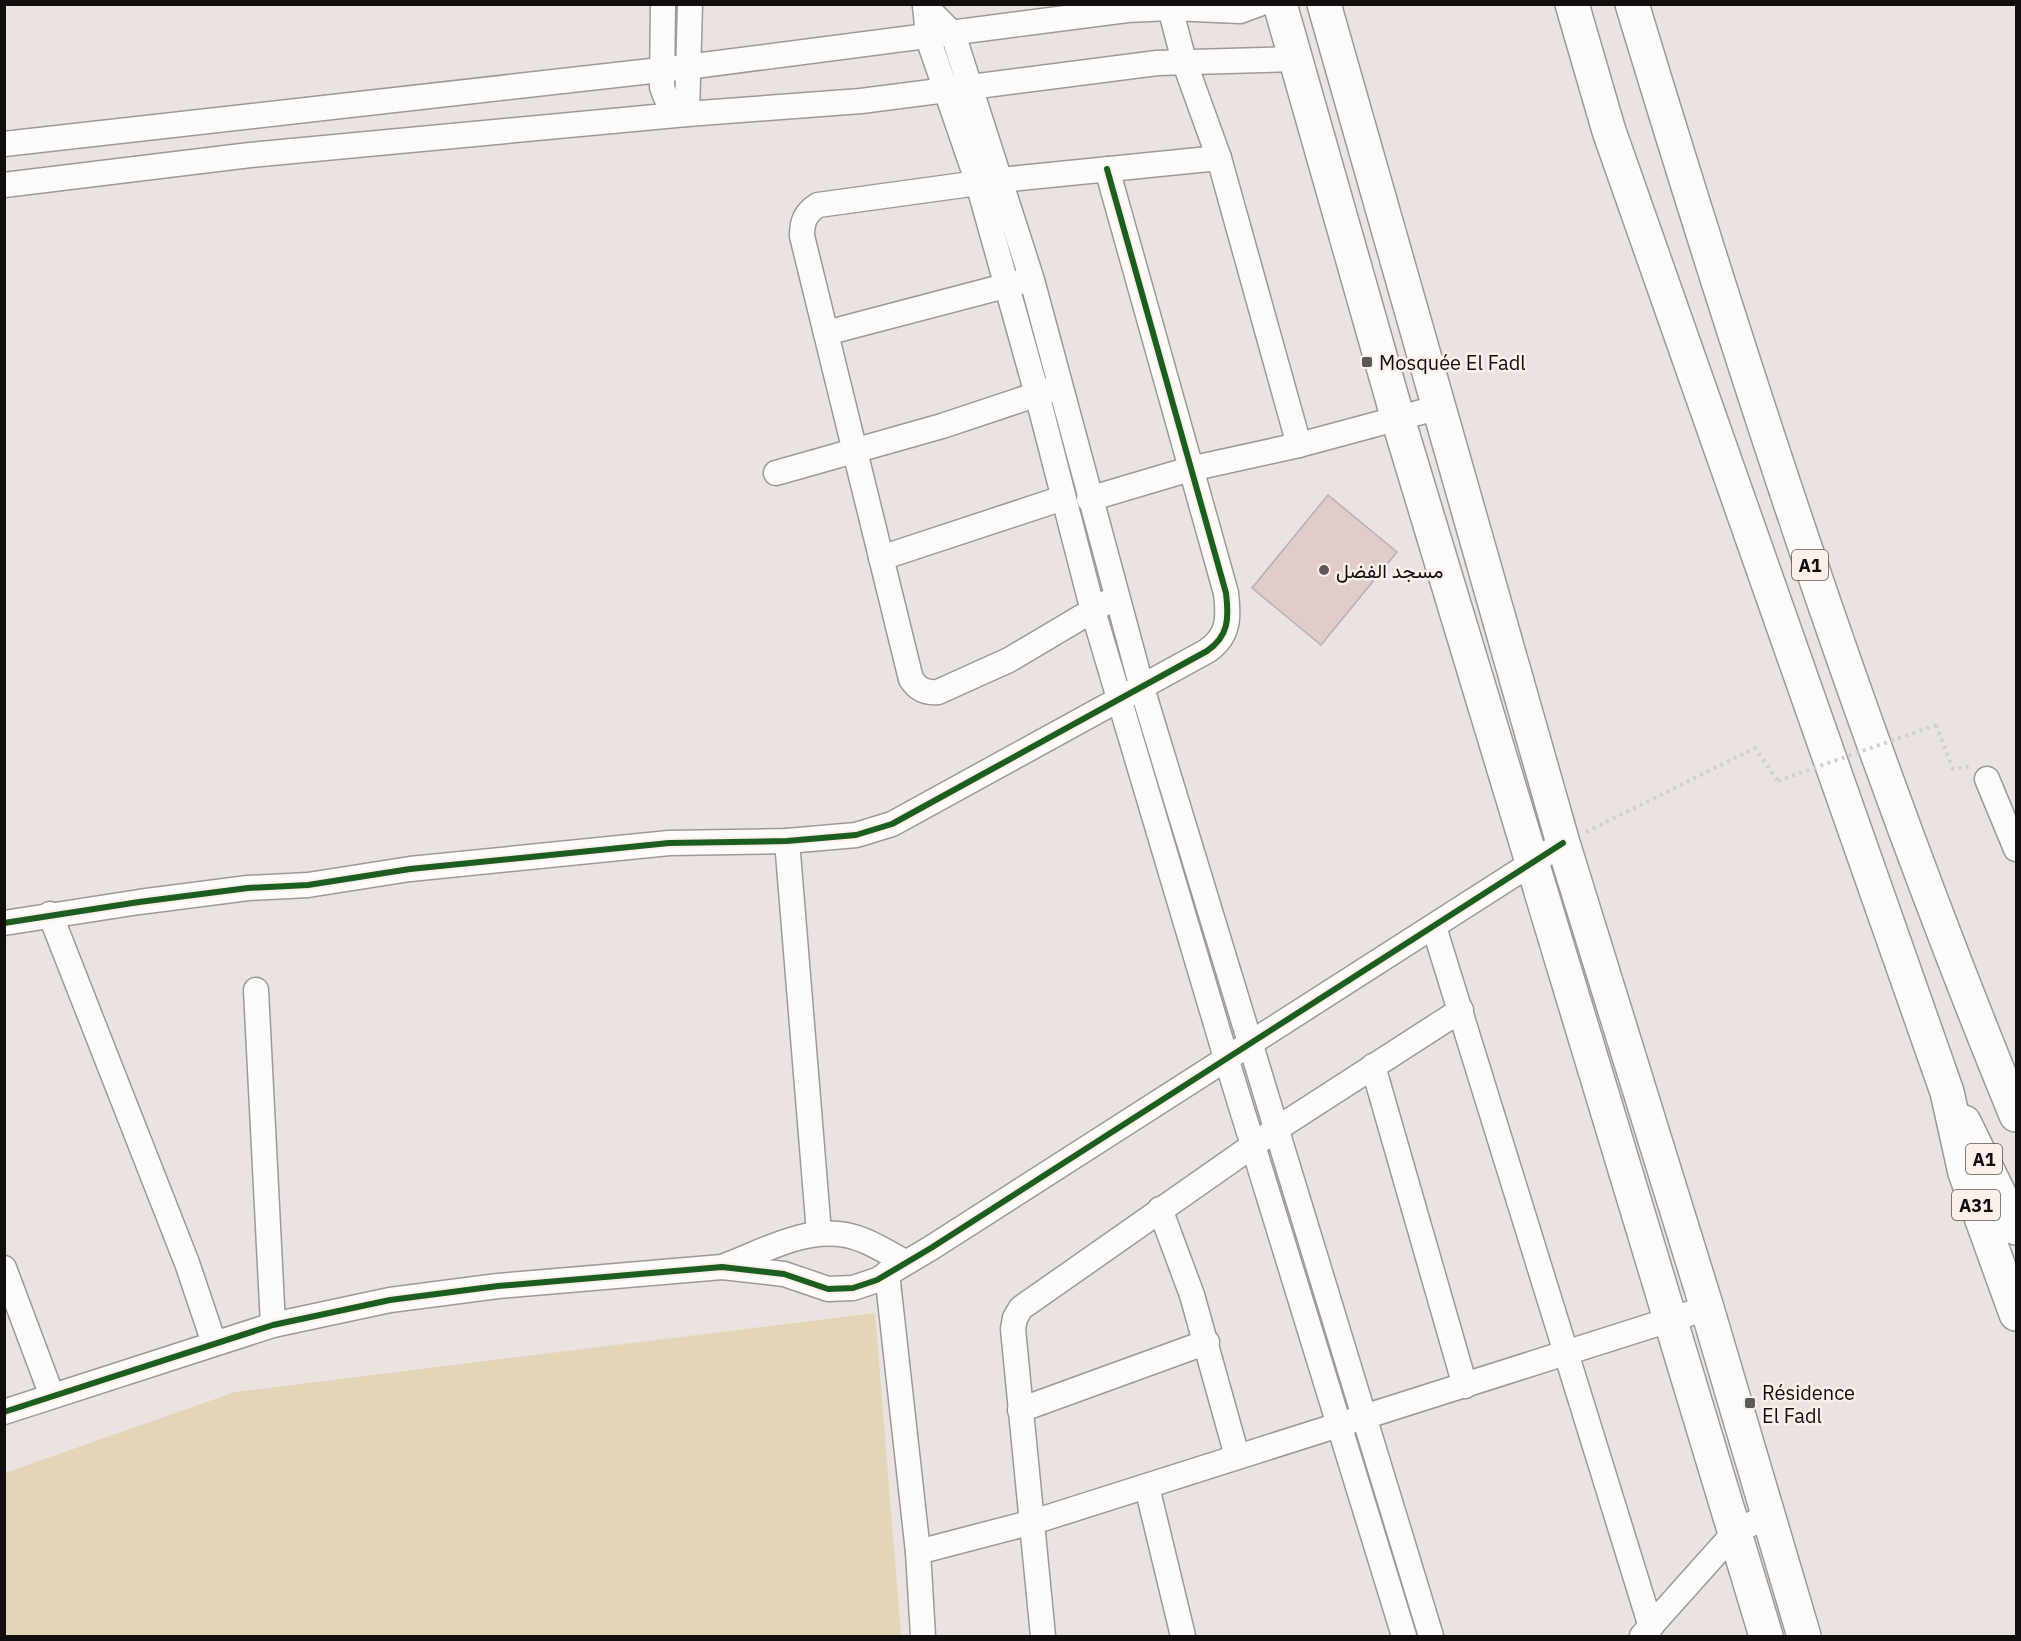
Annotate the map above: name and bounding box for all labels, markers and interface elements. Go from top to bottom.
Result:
place label: Mosquée El Fadl [1379,349,1526,376]
marker: Mosquée El Fadl [1360,355,1374,369]
road number: A1 [1792,550,1828,580]
place label: مسجد الفضل [1336,557,1443,584]
marker: مسجد الفضل [1317,563,1331,577]
road number: A1 [1966,1144,2002,1174]
road number: A31 [1952,1190,2000,1220]
place label: Résidence El Fadl [1762,1379,1855,1429]
marker: Résidence El Fadl [1743,1396,1757,1410]

